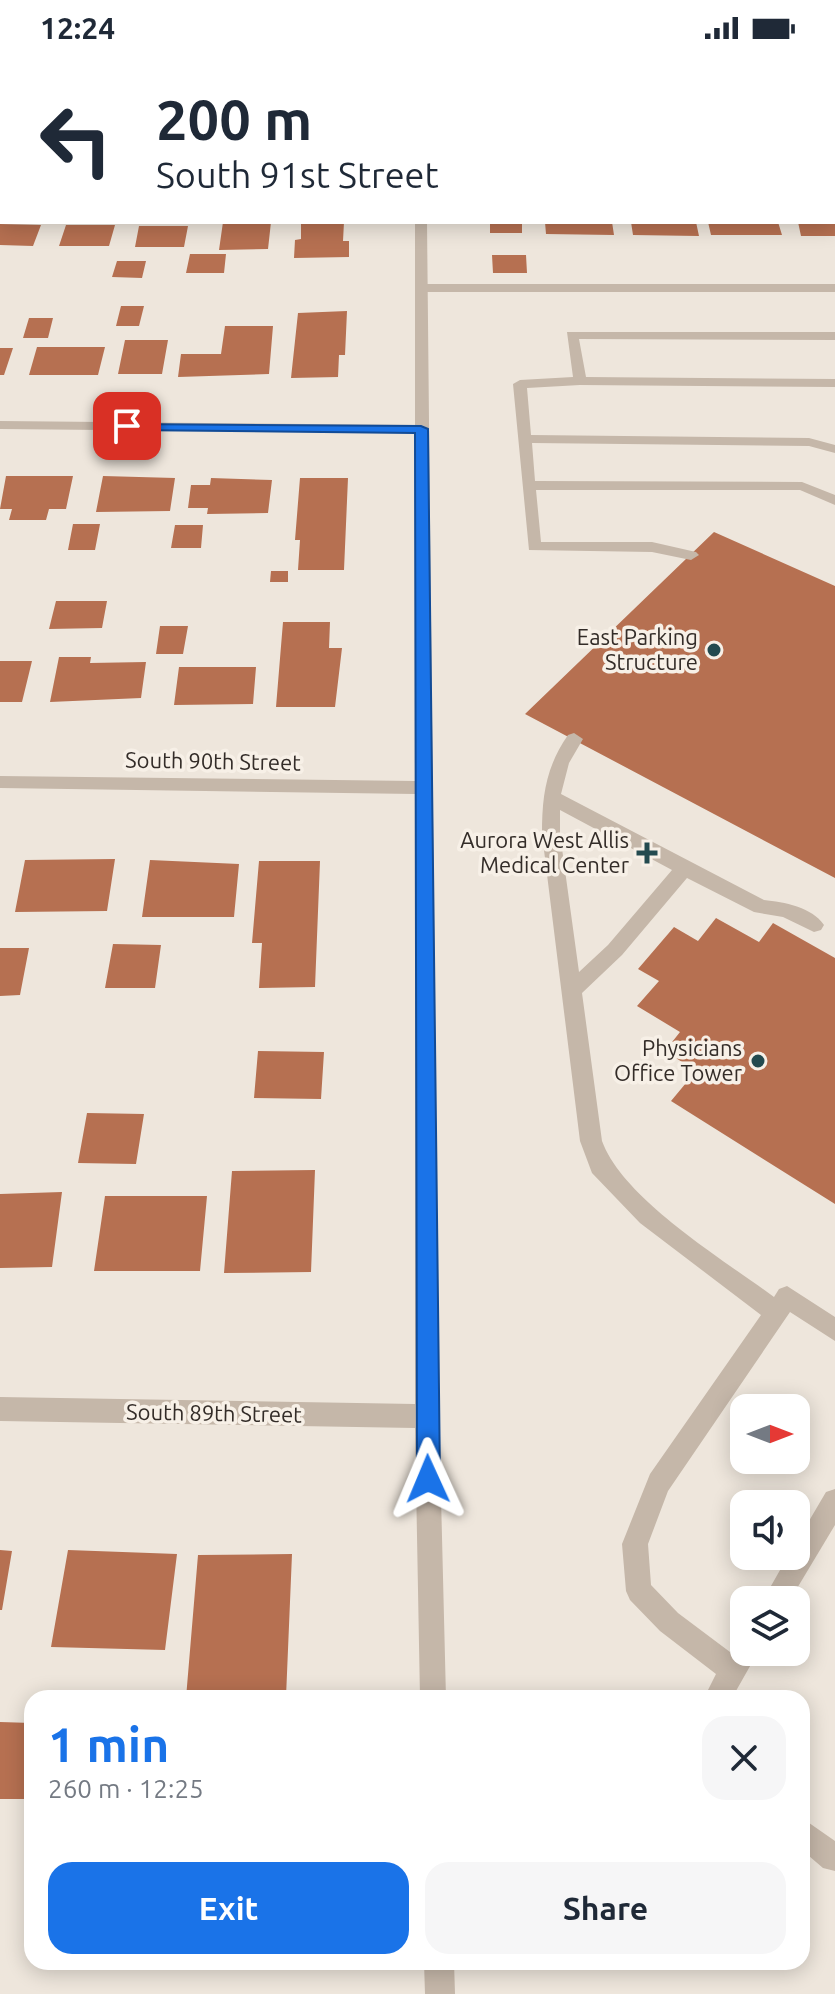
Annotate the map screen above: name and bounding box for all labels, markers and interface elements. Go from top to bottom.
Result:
text: 12:24 [40,11,115,45]
icon: left [24,88,128,192]
text: 200 m [156,88,312,151]
text: South 91st Street [156,154,439,195]
pin [93,392,161,460]
icon: arrive [105,404,149,448]
place label: East Parking Structure [577,624,698,674]
marker: East Parking Structure [705,641,723,659]
street label: South 90th Street [125,746,301,775]
place label: Aurora West Allis Medical Center [460,827,630,877]
marker: Aurora West Allis Medical Center [636,842,658,864]
place label: Physicians Office Tower [614,1035,743,1085]
marker: Physicians Office Tower [749,1052,767,1070]
north arrow [730,1394,810,1474]
map controls [730,1394,810,1666]
street label: South 89th Street [126,1398,302,1427]
position arrow [386,1437,470,1521]
button: sound [730,1490,810,1570]
button: layers [730,1586,810,1666]
button: close [702,1716,786,1800]
text: 1 min [48,1717,169,1771]
text: 260 m · 12:25 [48,1774,204,1803]
button: Exit [48,1862,409,1954]
button: Share [425,1862,786,1954]

